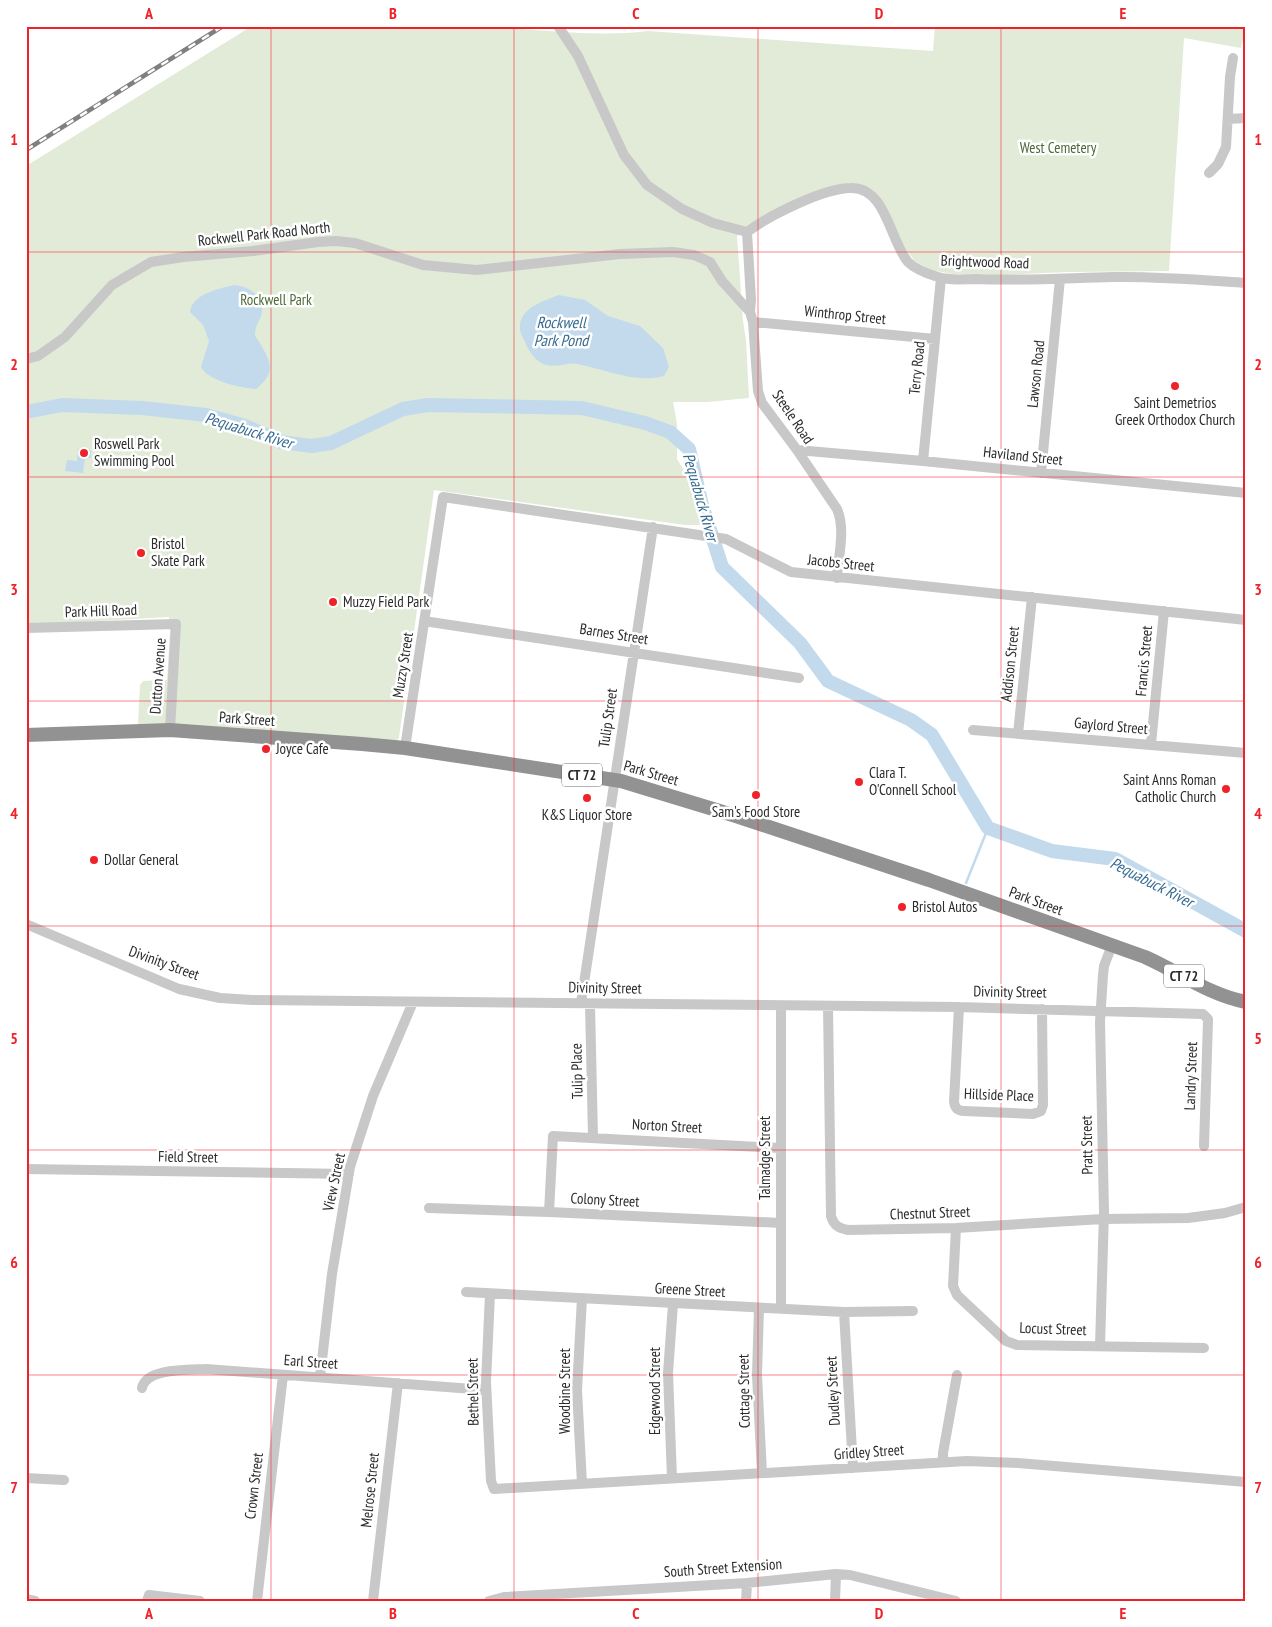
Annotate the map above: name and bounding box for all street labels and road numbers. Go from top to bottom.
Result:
street label: Rockwell Park Road North [197,217,331,250]
street label: Brightwood Road [940,250,1030,273]
street label: Winthrop Street [803,301,887,328]
street label: Lawson Road [1023,339,1048,409]
street label: Terry Road [904,340,929,396]
street label: Steele Road [768,386,818,447]
street label: Haviland Street [982,442,1064,469]
street label: Jacobs Street [806,549,875,575]
street label: Park Hill Road [65,600,137,621]
street label: Barnes Street [578,619,650,648]
street label: Addison Street [996,625,1023,703]
street label: Francis Street [1131,625,1156,697]
street label: Muzzy Street [388,631,417,699]
street label: Dutton Avenue [145,637,170,715]
street label: Tulip Street [594,687,621,749]
street label: Park Street [218,707,276,730]
street label: Gaylord Street [1073,713,1149,738]
street label: Park Street [622,756,681,789]
road number: CT 72 [562,764,602,786]
street label: Park Street [1007,882,1066,919]
street label: Divinity Street [126,941,202,984]
road number: CT 72 [1164,964,1204,988]
street label: Divinity Street [568,977,642,998]
street label: Divinity Street [973,981,1047,1002]
street label: Landry Street [1180,1041,1201,1111]
street label: Tulip Place [567,1043,586,1099]
street label: Hillside Place [964,1084,1034,1105]
street label: Norton Street [631,1114,703,1137]
street label: Pratt Street [1076,1115,1097,1175]
street label: Talmadge Street [755,1116,774,1200]
street label: Field Street [158,1146,218,1167]
street label: View Street [318,1151,349,1214]
street label: Colony Street [570,1188,640,1211]
street label: Chestnut Street [890,1202,970,1223]
street label: Greene Street [654,1278,726,1301]
street label: Locust Street [1019,1318,1087,1339]
street label: Edgewood Street [645,1347,664,1435]
street label: Woodbine Street [555,1348,574,1434]
street label: Earl Street [283,1350,339,1373]
street label: Cottage Street [733,1354,754,1428]
street label: Dudley Street [821,1356,844,1426]
street label: Bethel Street [462,1358,483,1426]
street label: Gridley Street [833,1440,905,1463]
street label: Melrose Street [356,1451,383,1528]
street label: Crown Street [240,1452,267,1520]
street label: South Street Extension [663,1554,783,1581]

